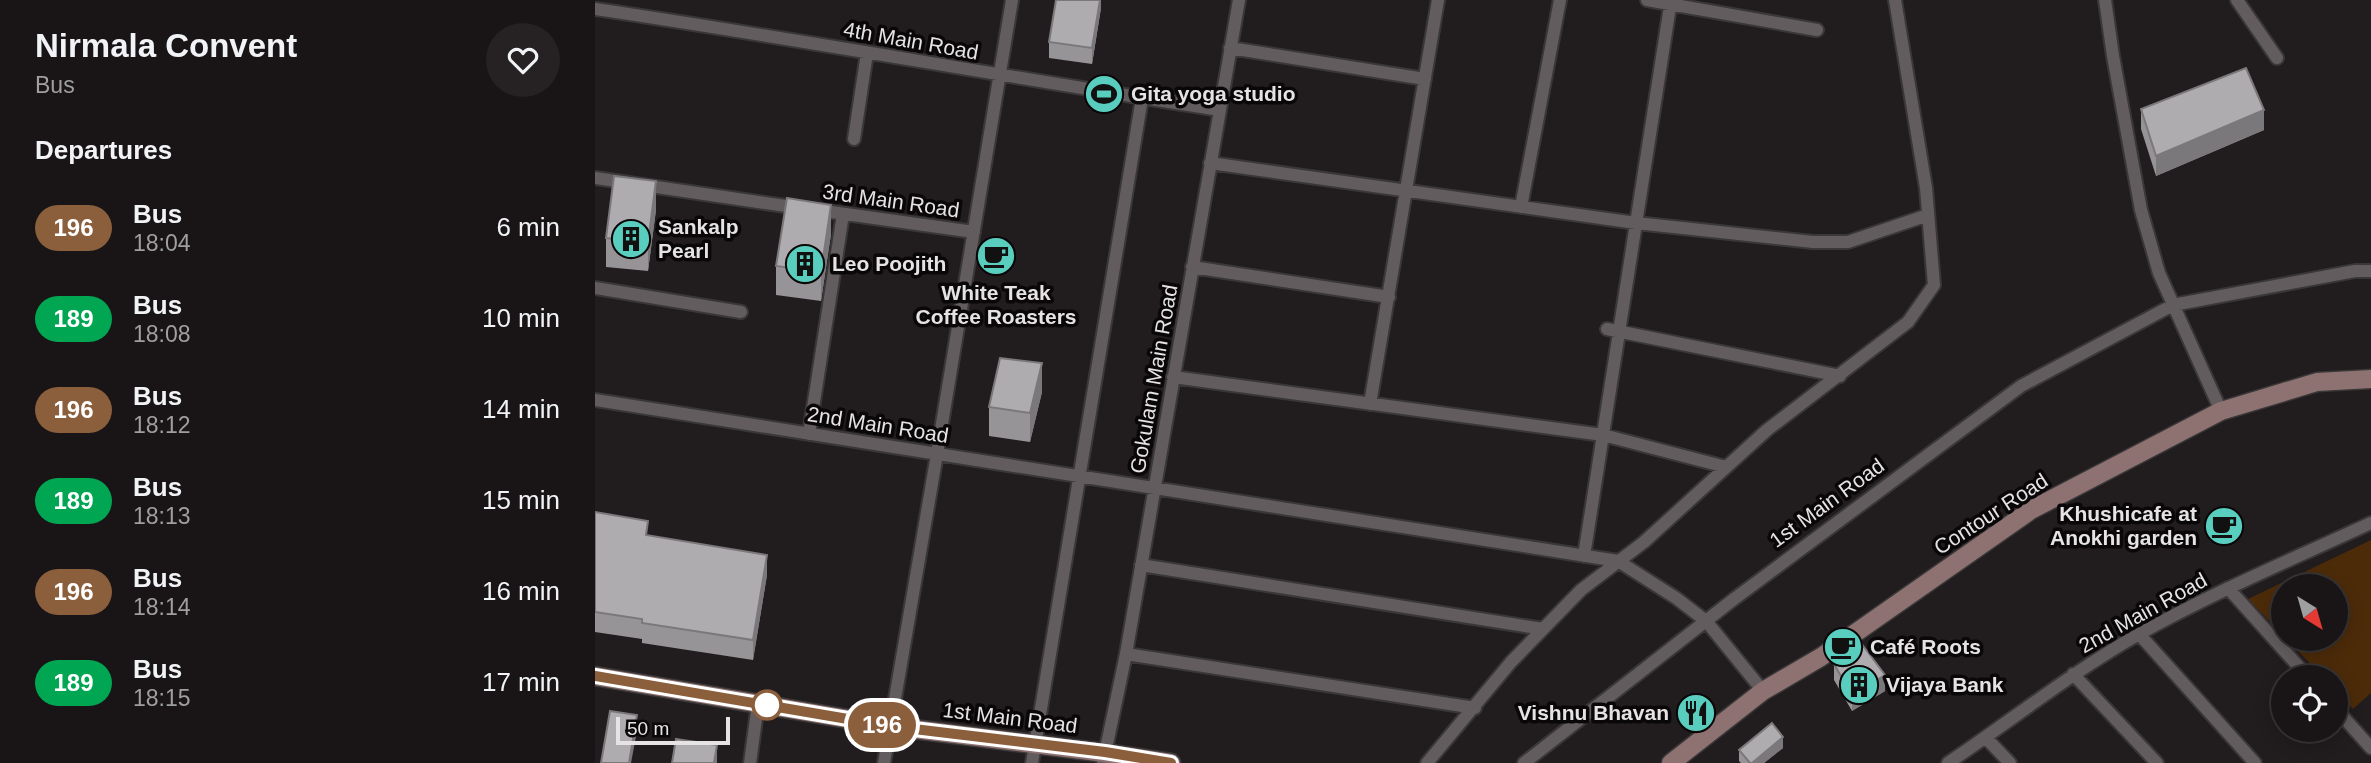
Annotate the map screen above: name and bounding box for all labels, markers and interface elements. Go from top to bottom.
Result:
street label: 4th Main Road [842,17,980,64]
button: heart [486,23,560,97]
text: Nirmala Convent [35,27,297,64]
text: Bus [35,72,75,98]
sports icon: Gita yoga studio [1083,73,1125,115]
place label: Gita yoga studio [1131,82,1296,105]
text: Departures [35,135,172,165]
street label: 3rd Main Road [821,180,961,221]
text: Bus [133,199,182,229]
text: 6 min [496,212,560,242]
text: 196 [53,214,94,241]
place label: Sankalp Pearl [658,215,739,262]
building icon: Sankalp Pearl [610,218,652,260]
text: 18:04 [133,230,191,256]
cafe icon: White Teak Coffee Roasters [975,235,1017,277]
building icon: Leo Poojith [784,243,826,285]
place label: Leo Poojith [832,252,946,275]
place label: White Teak Coffee Roasters [915,281,1077,328]
street label: Gokulam Main Road [1126,283,1181,475]
text: Bus [133,290,182,320]
text: 10 min [482,303,560,333]
text: 189 [53,305,94,332]
text: 18:08 [133,321,191,347]
text: Bus [133,381,182,411]
text: 14 min [482,394,560,424]
text: 196 [53,396,94,423]
street label: 2nd Main Road [806,402,950,447]
text: 18:12 [133,412,191,438]
street label: 1st Main Road [1765,453,1888,552]
street label: Contour Road [1930,468,2052,559]
text: Bus [133,472,182,502]
text: 15 min [482,485,560,515]
text: 189 [53,487,94,514]
place label: Khushicafe at Anokhi garden [2050,502,2197,549]
text: 18:13 [133,503,191,529]
cafe icon: Khushicafe at Anokhi garden [2203,505,2245,547]
text: Bus [133,563,182,593]
street label: 2nd Main Road [2075,568,2211,657]
north arrow [2271,574,2349,651]
map controls [2271,574,2348,742]
text: 16 min [482,576,560,606]
text: 196 [53,578,94,605]
text: 18:14 [133,594,191,620]
cafe icon: Café Roots [1822,626,1864,668]
place label: Café Roots [1870,635,1981,658]
text: Bus [133,654,182,684]
building icon: Vijaya Bank [1838,664,1880,706]
button: locate [2271,665,2348,742]
text: 17 min [482,667,560,697]
text: 189 [53,669,94,696]
place label: Vijaya Bank [1886,673,2004,696]
text: 18:15 [133,685,191,711]
unlabelled marker [752,690,782,720]
restaurant icon: Vishnu Bhavan [1675,692,1717,734]
street label: 1st Main Road [941,698,1079,737]
place label: Vishnu Bhavan [1518,701,1669,724]
line badge: 196 [842,702,922,748]
text: 196 [862,711,902,738]
scale bar [616,714,730,746]
text: 50 m [627,718,669,739]

